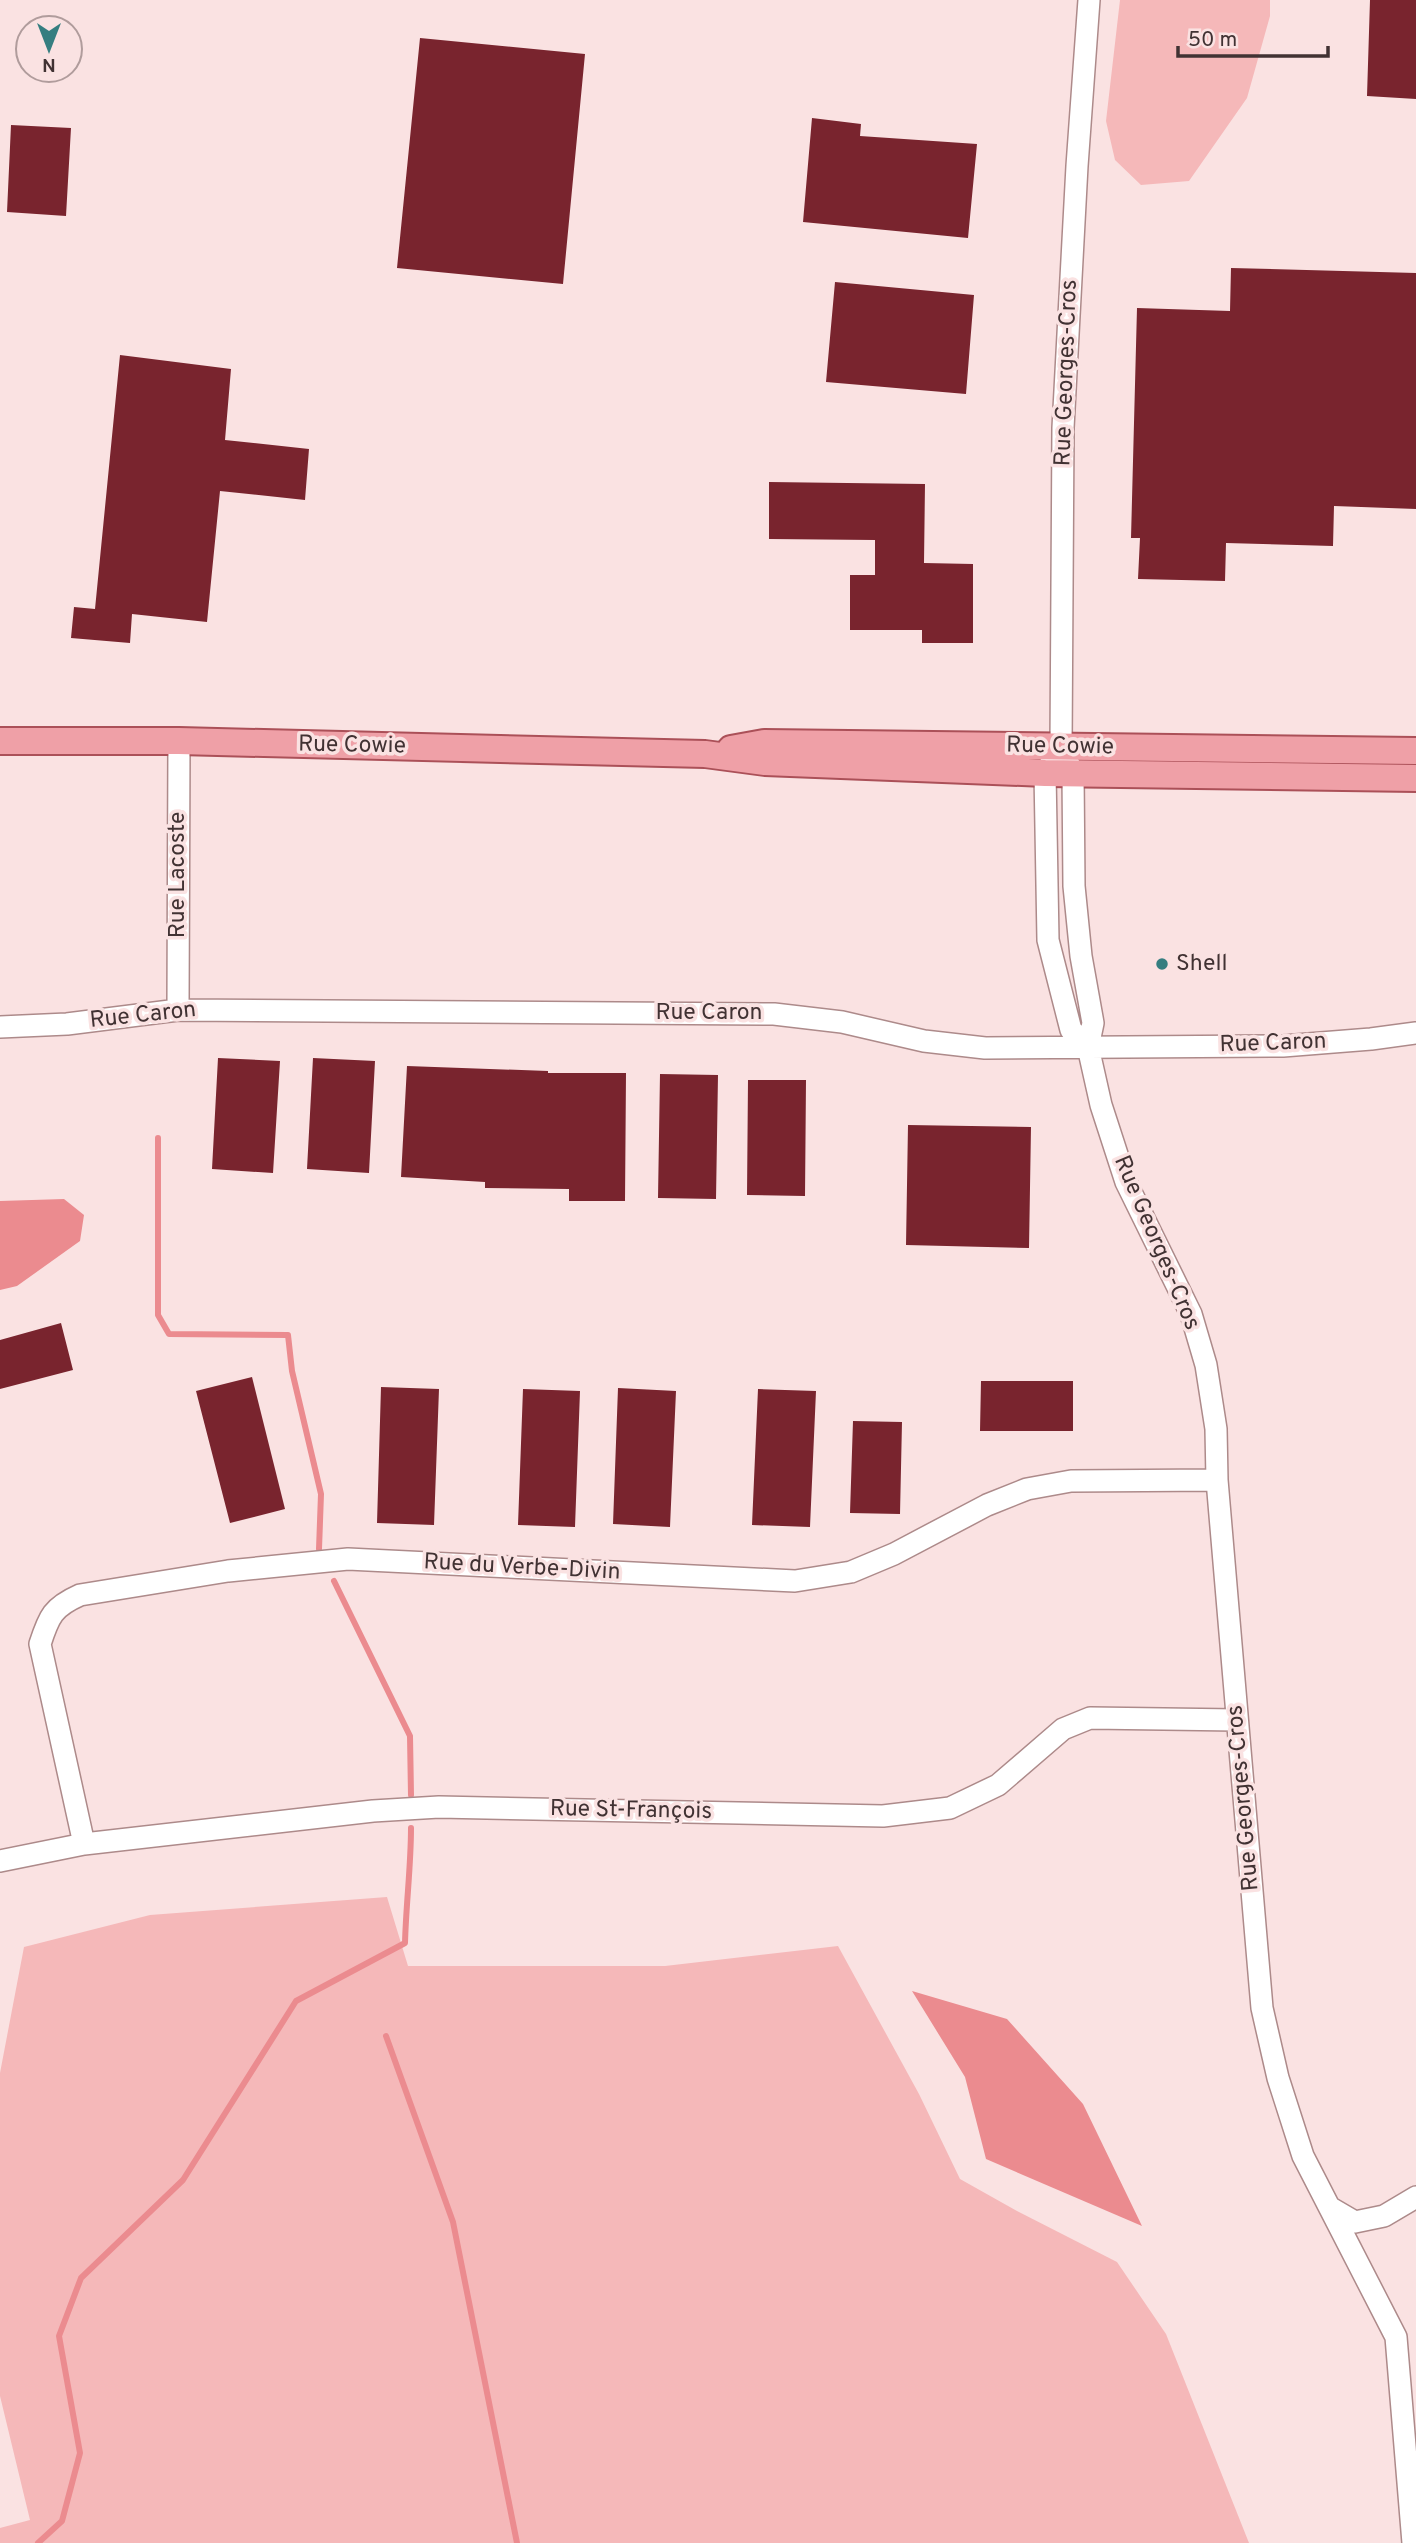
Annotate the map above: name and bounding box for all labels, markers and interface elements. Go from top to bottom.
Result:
north arrow [14,14,84,84]
scale bar [1178,14,1328,58]
text: 50 m [1188,27,1237,54]
text: N [42,52,56,76]
street label: Rue Georges-Cros [1049,279,1085,467]
street label: Rue Cowie [298,731,406,761]
street label: Rue Cowie [1006,732,1114,762]
street label: Rue Lacoste [164,812,193,938]
place label: Shell [1176,950,1228,979]
marker: Shell [1154,956,1170,972]
street label: Rue Caron [88,996,198,1036]
street label: Rue Caron [656,999,762,1028]
street label: Rue Caron [1219,1028,1327,1060]
street label: Rue Georges-Cros [1106,1151,1206,1335]
street label: Rue du Verbe-Divin [423,1548,621,1588]
street label: Rue Georges-Cros [1221,1704,1267,1892]
street label: Rue St-François [550,1795,712,1827]

